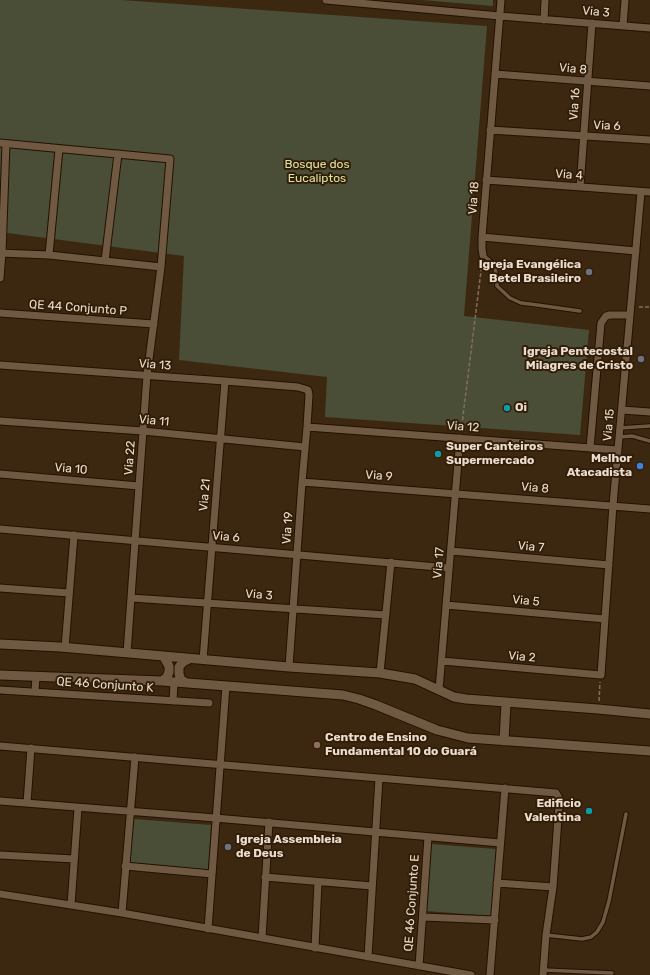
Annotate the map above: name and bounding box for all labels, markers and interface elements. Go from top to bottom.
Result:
street label: Via 3 [582,4,610,20]
street label: Via 8 [558,61,588,77]
street label: Via 16 [567,87,583,121]
street label: Via 6 [593,118,621,134]
park label: Bosque dos Eucaliptos [284,158,350,186]
street label: Via 4 [555,167,583,183]
street label: Via 18 [466,181,482,215]
place label: Igreja Evangélica Betel Brasileiro [479,258,581,286]
marker: Igreja Evangélica Betel Brasileiro [584,267,594,277]
street label: QE 44 Conjunto P [29,297,127,319]
place label: Igreja Pentecostal Milagres de Cristo [523,345,633,373]
marker: Igreja Pentecostal Milagres de Cristo [636,354,646,364]
street label: Via 13 [138,357,172,373]
place label: Oi [515,401,527,415]
marker: Oi [502,403,512,413]
street label: Via 15 [600,408,618,442]
street label: Via 11 [138,412,170,430]
street label: Via 12 [446,419,480,435]
street label: Via 22 [122,440,138,476]
place label: Super Canteiros Supermercado [446,440,543,468]
marker: Super Canteiros Supermercado [433,449,443,459]
place label: Melhor Atacadista [567,452,632,480]
street label: Via 10 [54,460,88,478]
marker: Melhor Atacadista [635,461,645,471]
street label: Via 9 [365,468,393,484]
street label: Via 21 [196,478,214,512]
street label: Via 8 [520,480,550,496]
street label: Via 19 [280,511,296,545]
street label: Via 6 [212,529,240,545]
street label: Via 7 [517,539,545,555]
street label: Via 17 [430,547,448,579]
street label: Via 3 [245,587,273,603]
street label: Via 5 [512,593,540,609]
street label: Via 2 [508,649,536,665]
street label: QE 46 Conjunto K [56,674,154,696]
place label: Centro de Ensino Fundamental 10 do Guará [325,731,477,759]
marker: Centro de Ensino Fundamental 10 do Guará [312,740,322,750]
place label: Edificio Valentina [524,797,581,825]
marker: Edificio Valentina [584,806,594,816]
place label: Igreja Assembleia de Deus [236,833,342,861]
marker: Igreja Assembleia de Deus [223,842,233,852]
street label: QE 46 Conjunto E [401,854,423,952]

